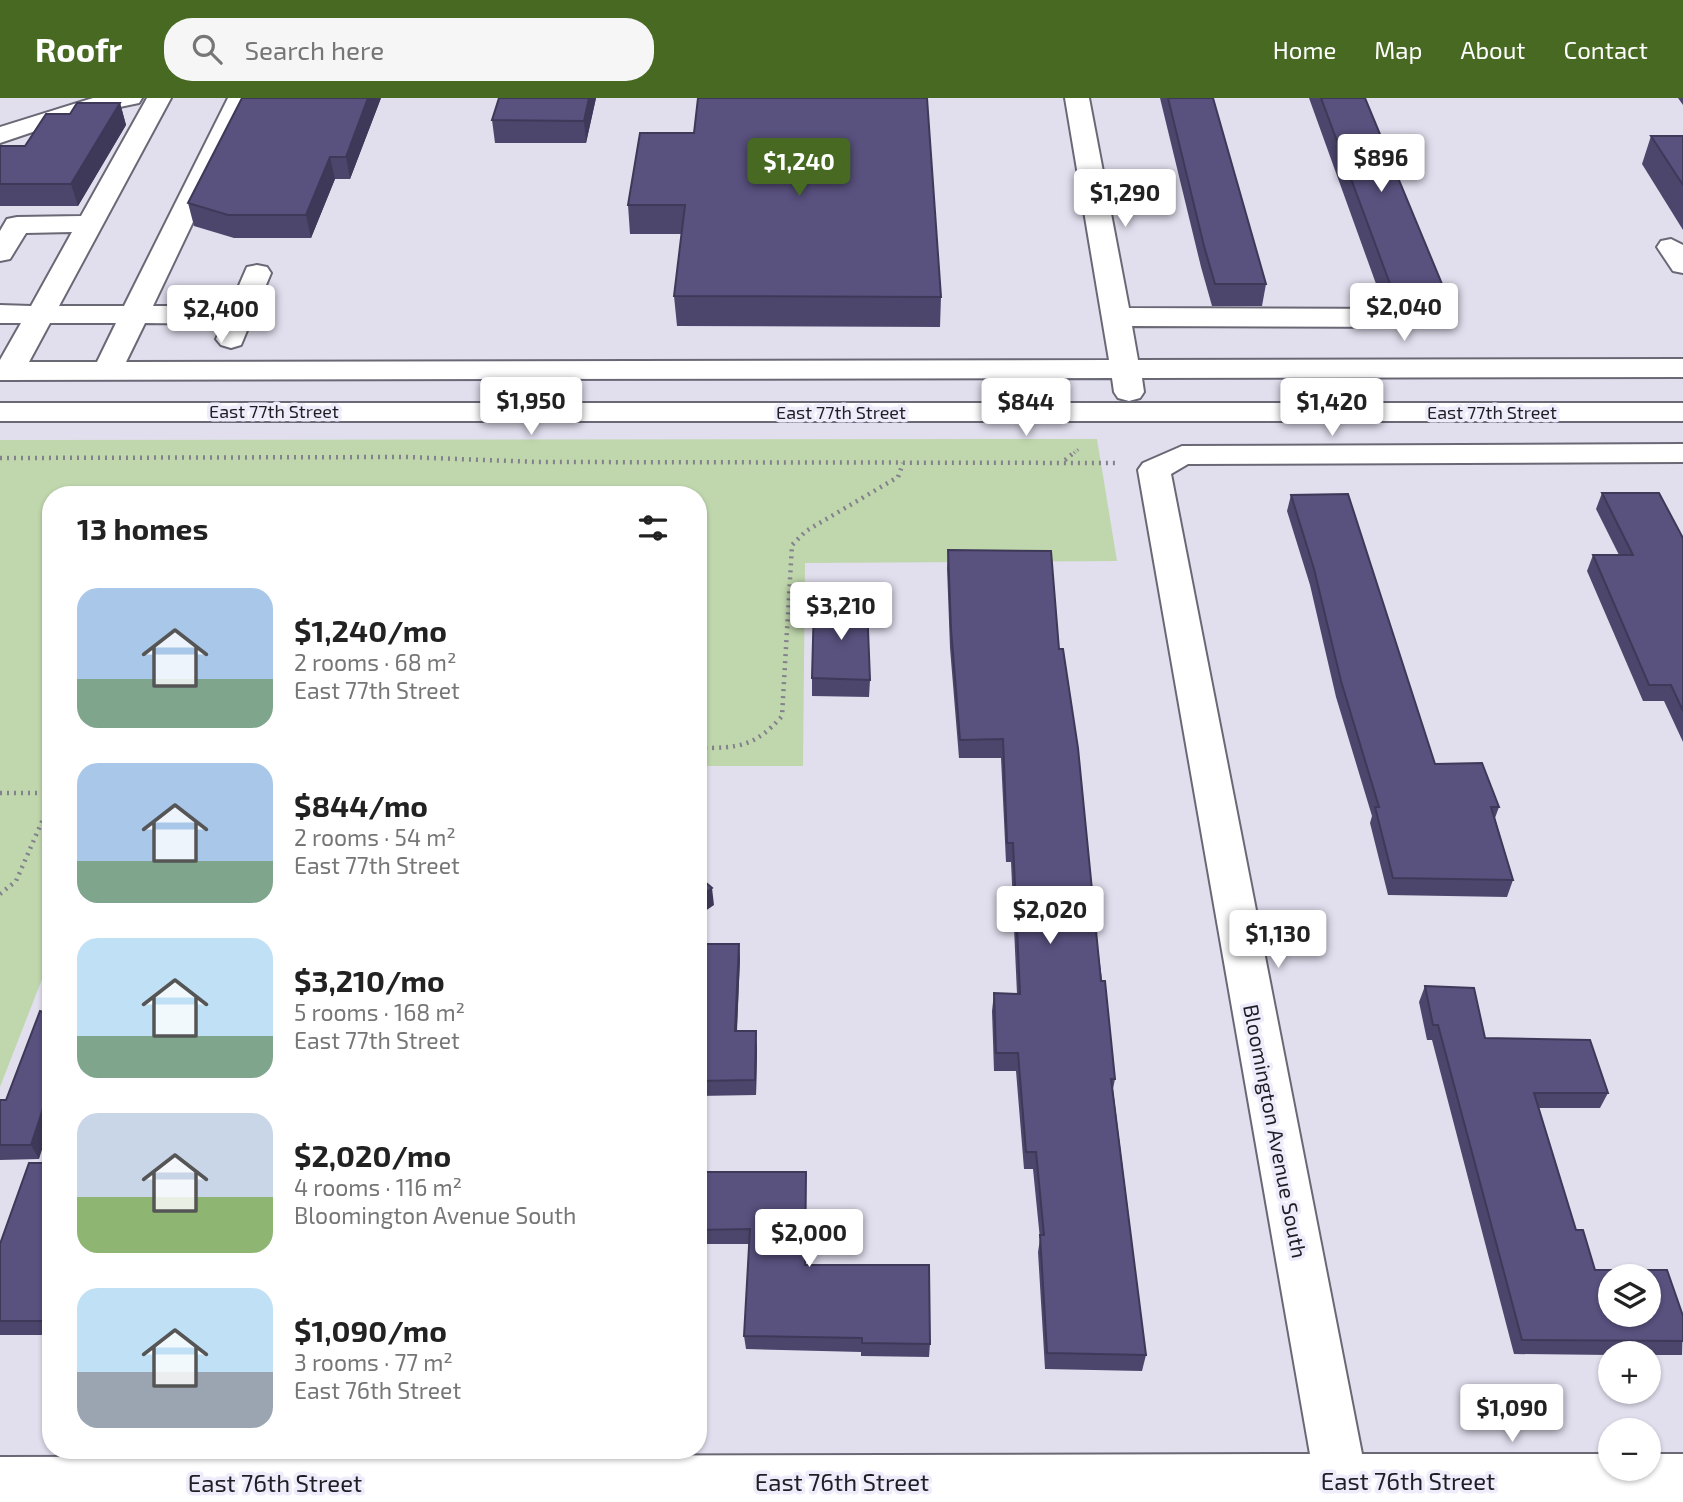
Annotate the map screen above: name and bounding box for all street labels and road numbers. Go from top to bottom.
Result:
street label: East 77th Street [209,400,339,422]
street label: East 77th Street [776,401,906,423]
street label: East 77th Street [1427,401,1557,423]
street label: Bloomington Avenue South [1239,1002,1313,1260]
street label: East 76th Street [1321,1466,1495,1495]
street label: East 76th Street [755,1467,929,1496]
street label: East 76th Street [188,1468,362,1497]

